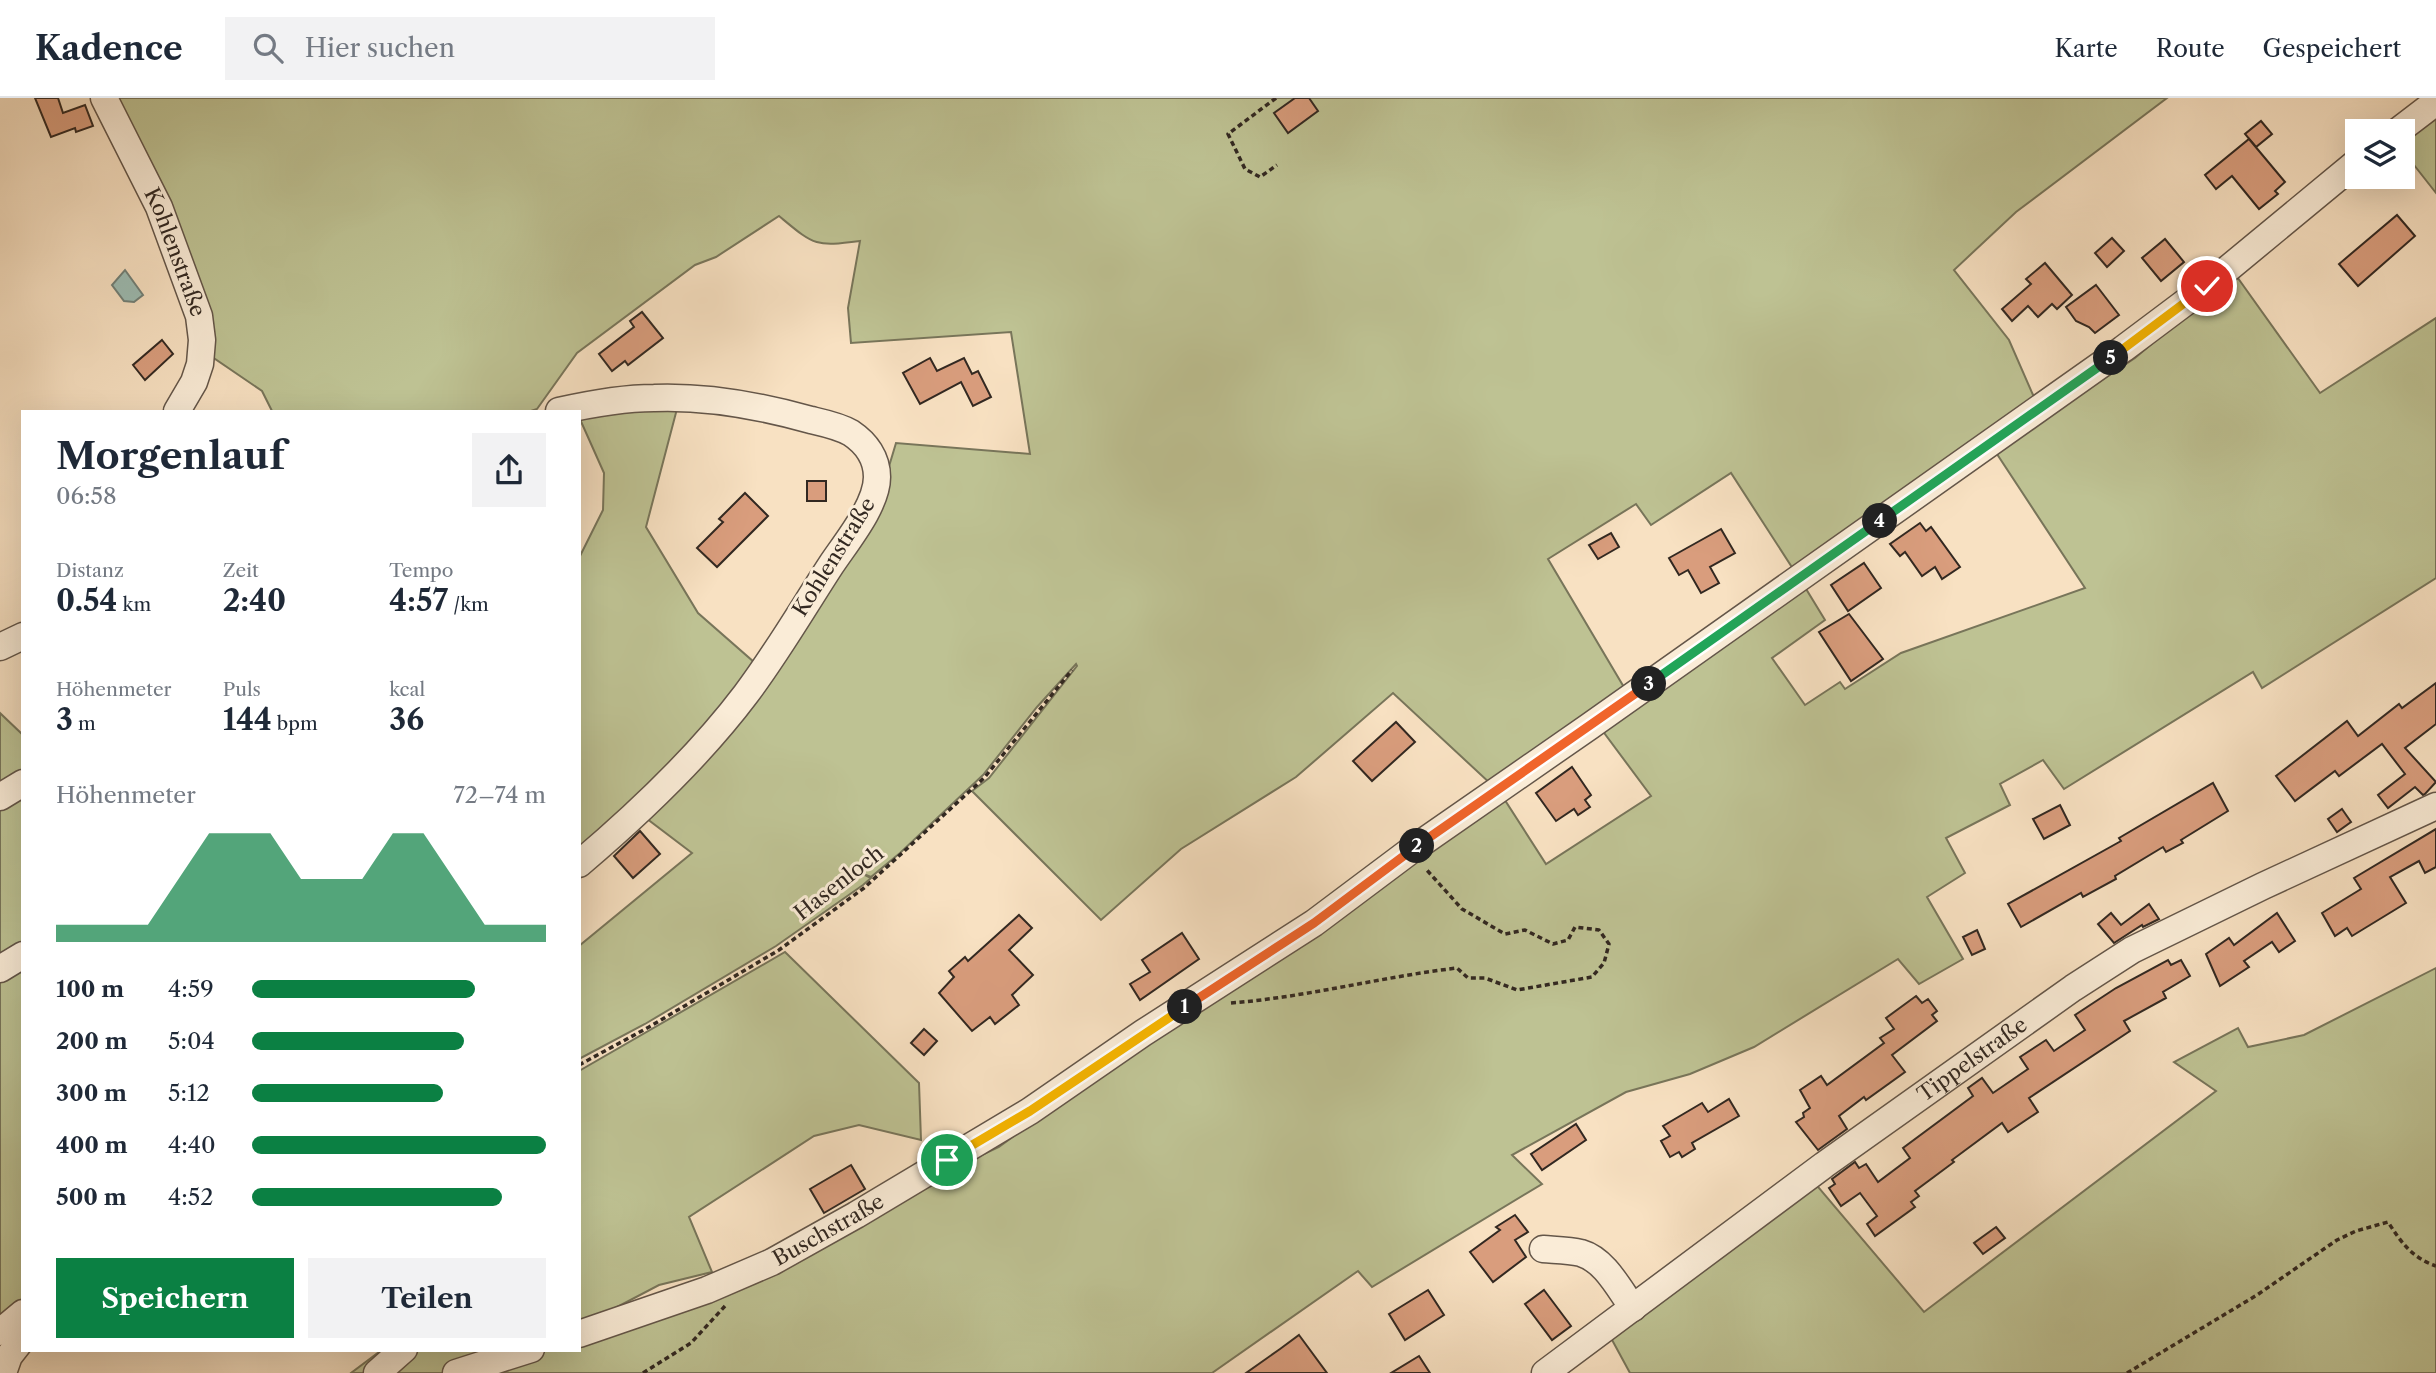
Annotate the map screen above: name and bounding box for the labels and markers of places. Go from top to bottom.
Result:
pin [2177,256,2237,316]
pin: 5 [2094,341,2128,376]
pin: 4 [1862,504,1898,538]
pin: 3 [1632,666,1666,702]
pin: 2 [1400,828,1434,864]
pin: 1 [1168,990,1202,1024]
pin [917,1130,977,1190]

